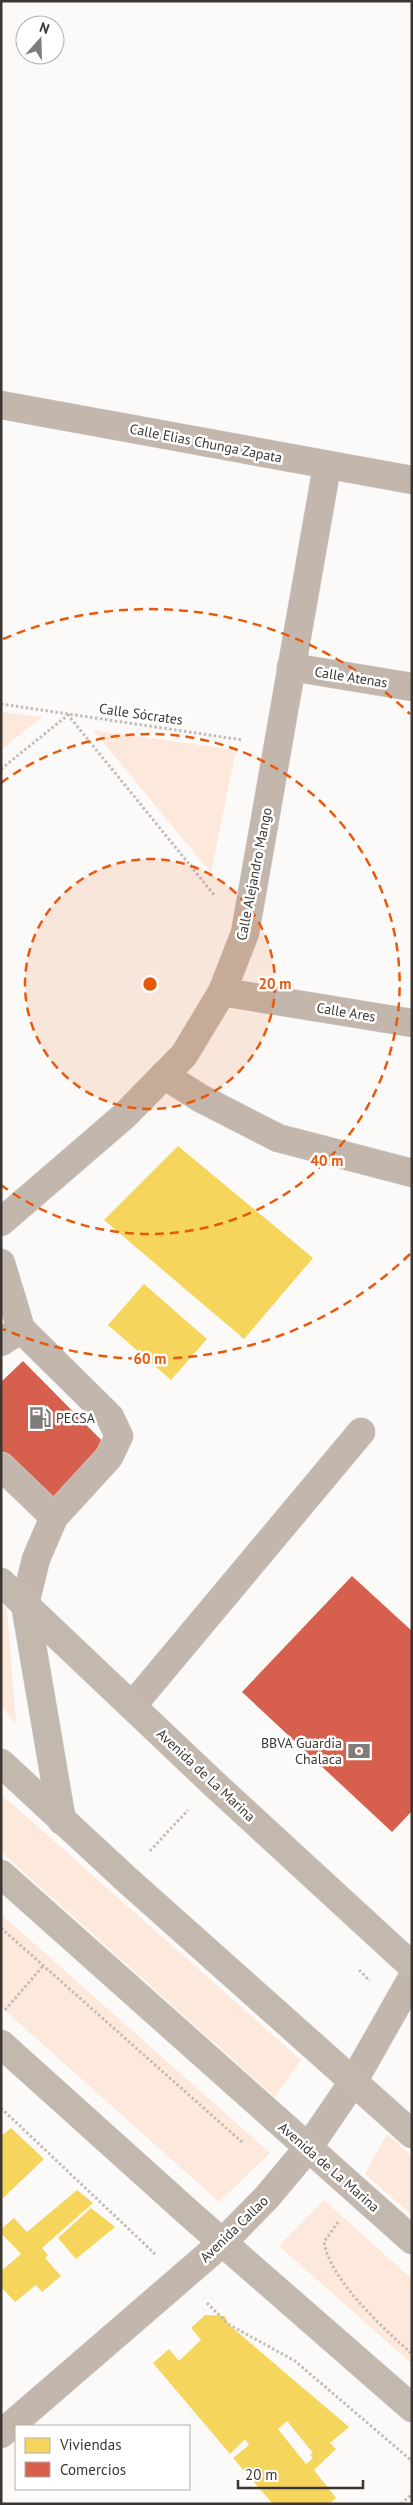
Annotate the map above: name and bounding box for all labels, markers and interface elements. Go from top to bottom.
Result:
north arrow [15,15,65,65]
text: N [37,18,52,38]
street label: Calle Elias Chunga Zapata [128,419,284,467]
street label: Calle Atenas [313,662,389,692]
street label: Calle Sócrates [98,699,184,729]
street label: Calle Alejandro Mango [232,806,276,942]
text: 20 m [259,974,291,993]
centre of rings [141,975,159,993]
street label: Calle Ares [315,998,377,1026]
text: 40 m [311,1151,343,1170]
text: 60 m [134,1349,166,1368]
fuel station icon: PECSA [27,1405,53,1431]
place label: PECSA [56,1409,96,1427]
street label: Avenida de La Marina [153,1725,259,1825]
place label: BBVA Guardia Chalaca [261,1734,342,1768]
bank icon: BBVA Guardia Chalaca [346,1738,372,1764]
street label: Avenida de La Marina [275,2118,383,2216]
street label: Avenida Callao [196,2192,272,2266]
legend [15,2425,190,2490]
text: Viviendas [59,2435,121,2454]
scale bar [238,2458,363,2490]
text: Comercios [60,2460,126,2479]
text: 20 m [245,2465,278,2484]

